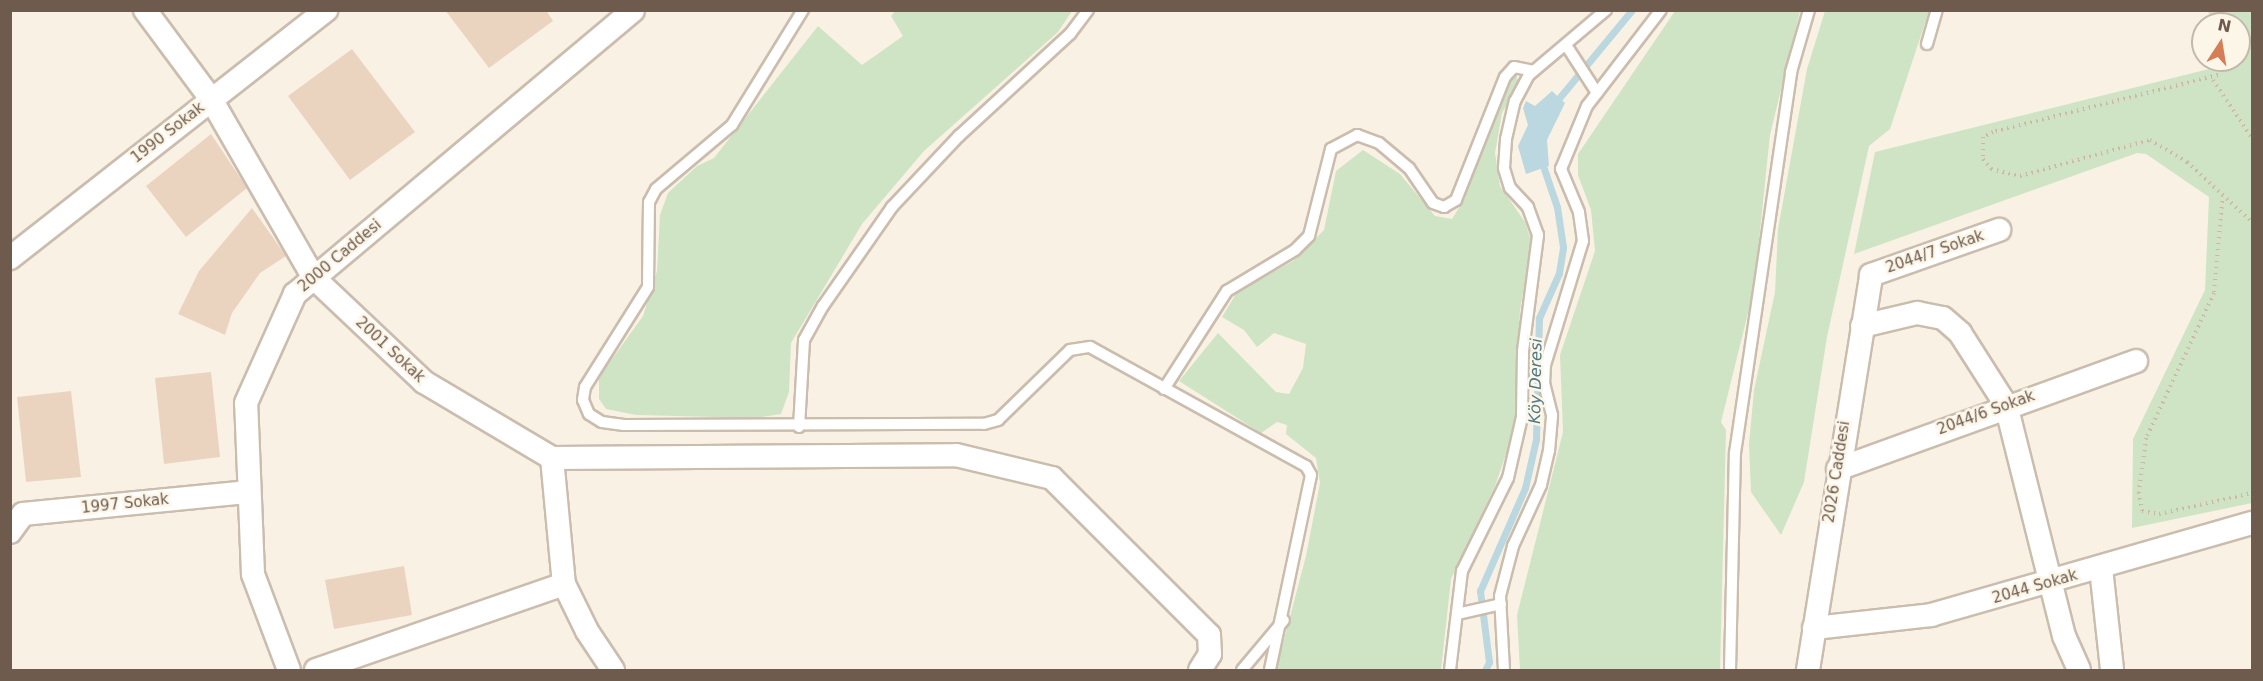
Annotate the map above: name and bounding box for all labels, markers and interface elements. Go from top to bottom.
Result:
north arrow [2191,12,2251,72]
text: N [2216,15,2233,37]
street label: 1990 Sokak [128,99,208,167]
street label: 2000 Caddesi [295,216,385,296]
street label: 2044/7 Sokak [1884,227,1986,277]
street label: 2001 Sokak [352,313,428,387]
water label: Köy Deresi [1526,338,1546,424]
street label: 2044/6 Sokak [1935,387,2037,439]
street label: 2026 Caddesi [1820,420,1854,524]
street label: 1997 Sokak [80,490,170,518]
street label: 2044 Sokak [1990,566,2080,608]

